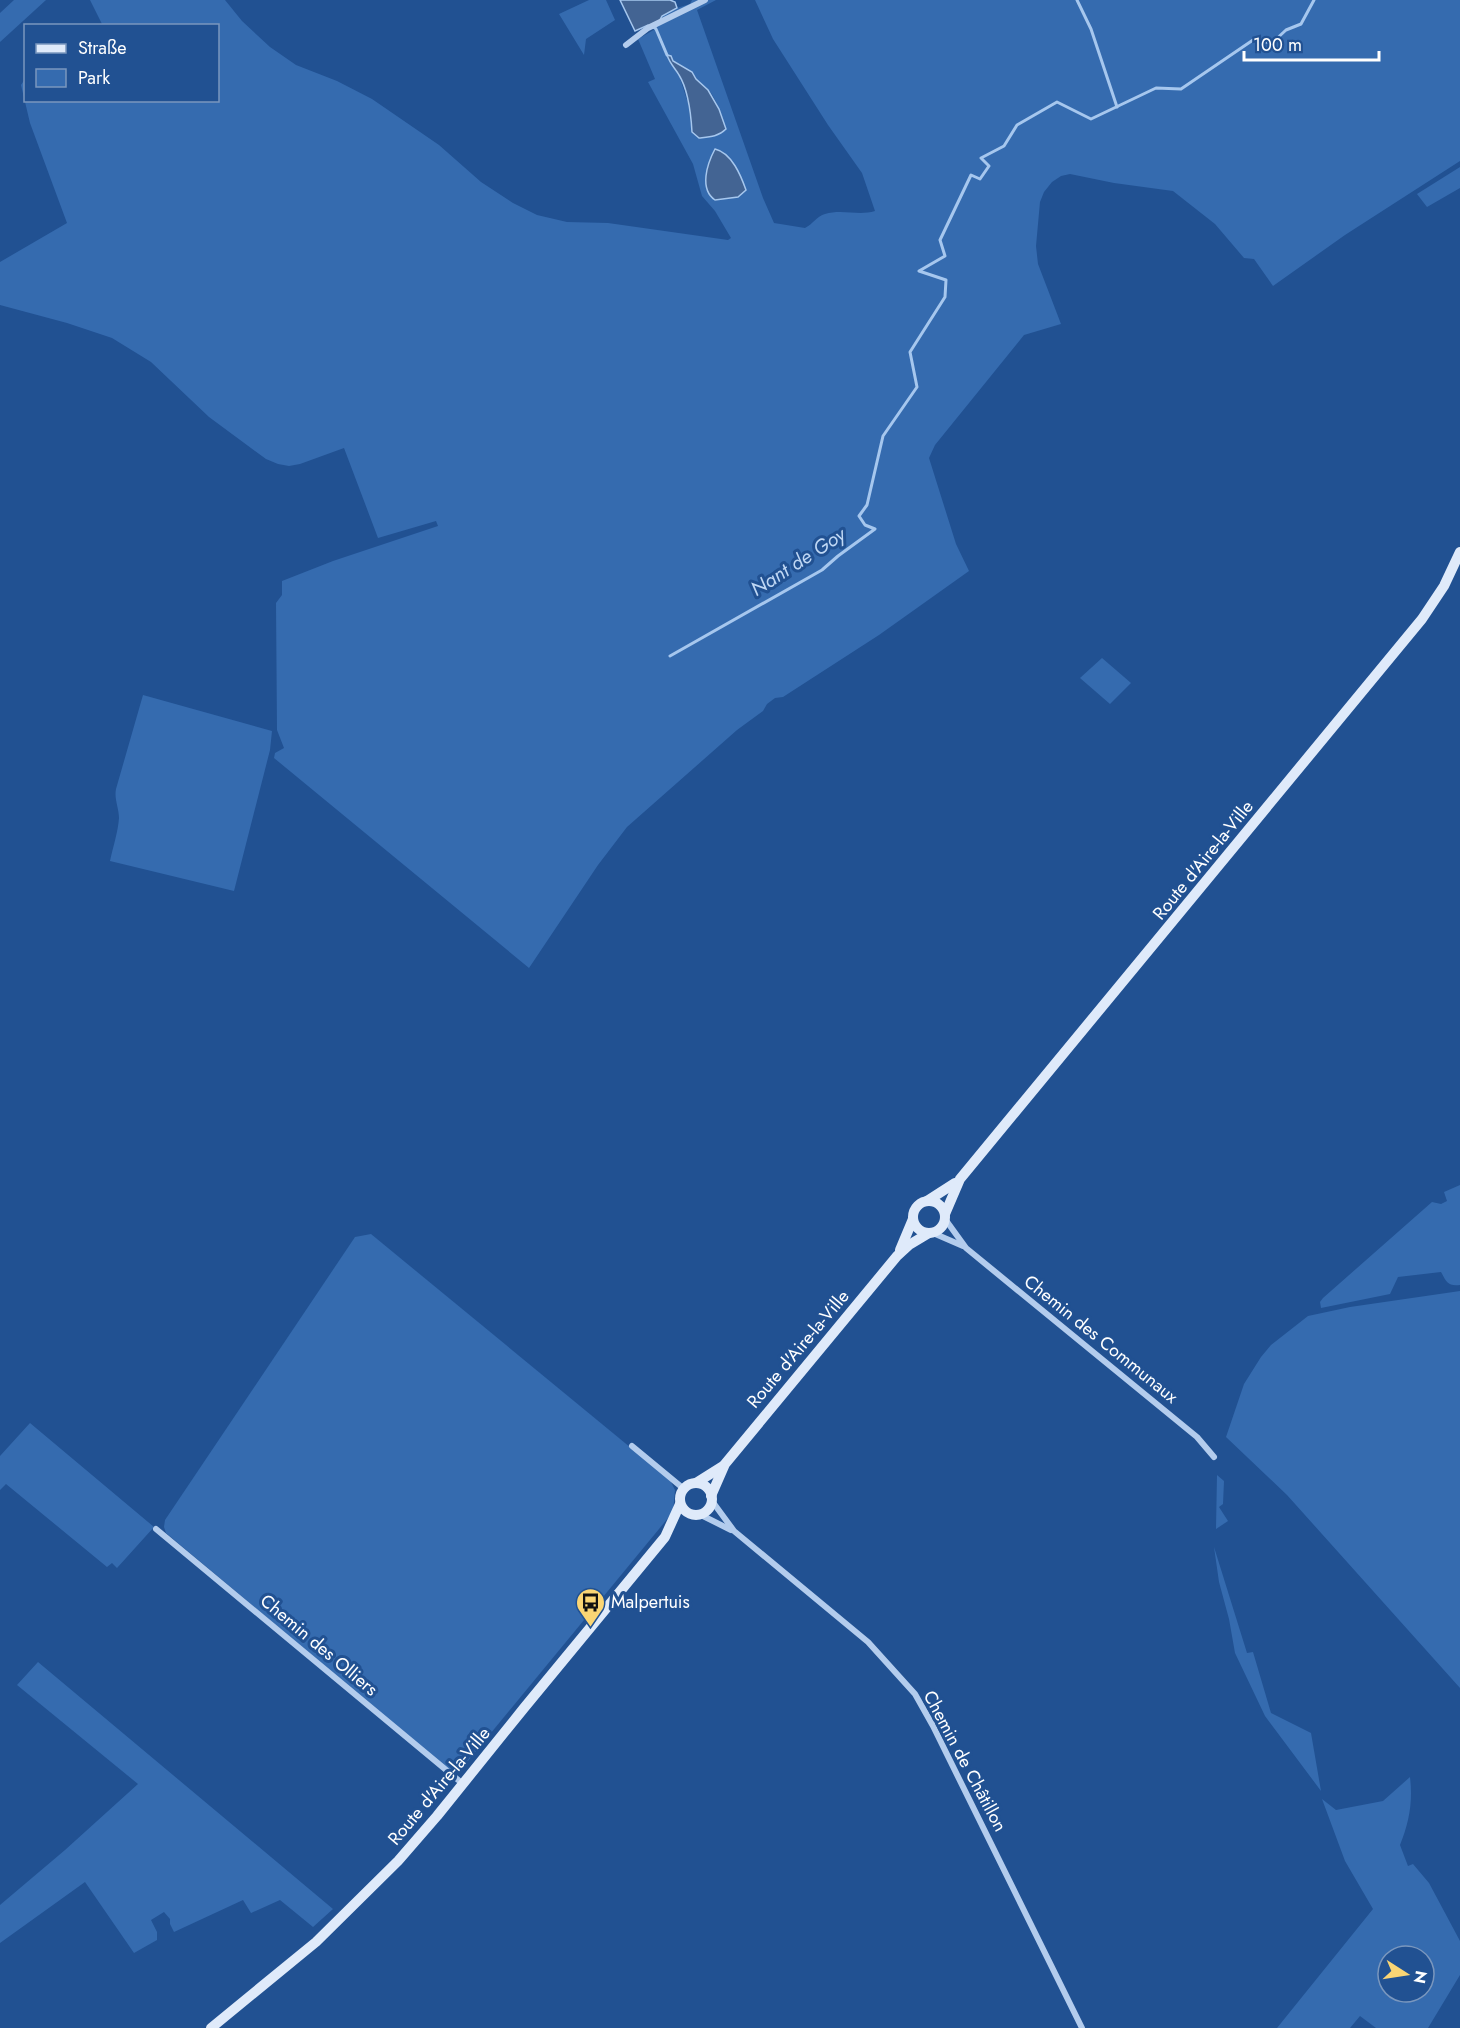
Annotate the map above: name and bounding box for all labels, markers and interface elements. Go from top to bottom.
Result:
legend [24,24,219,102]
scale bar [1244,24,1379,62]
text: 100 m [1253,32,1302,58]
text: Straße [78,35,126,61]
text: Park [78,65,110,91]
water label: Nant de Goy [745,520,852,604]
street label: Route d'Aire-la-Ville [1147,795,1259,925]
street label: Chemin des Communaux [1018,1269,1184,1410]
street label: Route d'Aire-la-Ville [741,1284,855,1414]
bus stop icon: Malpertuis [574,1586,606,1628]
street label: Chemin des Olliers [254,1588,384,1702]
place label: Malpertuis [611,1589,690,1615]
street label: Chemin de Châtillon [917,1686,1013,1836]
street label: Route d'Aire-la-Ville [382,1721,496,1851]
north arrow [1376,1944,1436,2004]
text: N [1408,1968,1433,1986]

